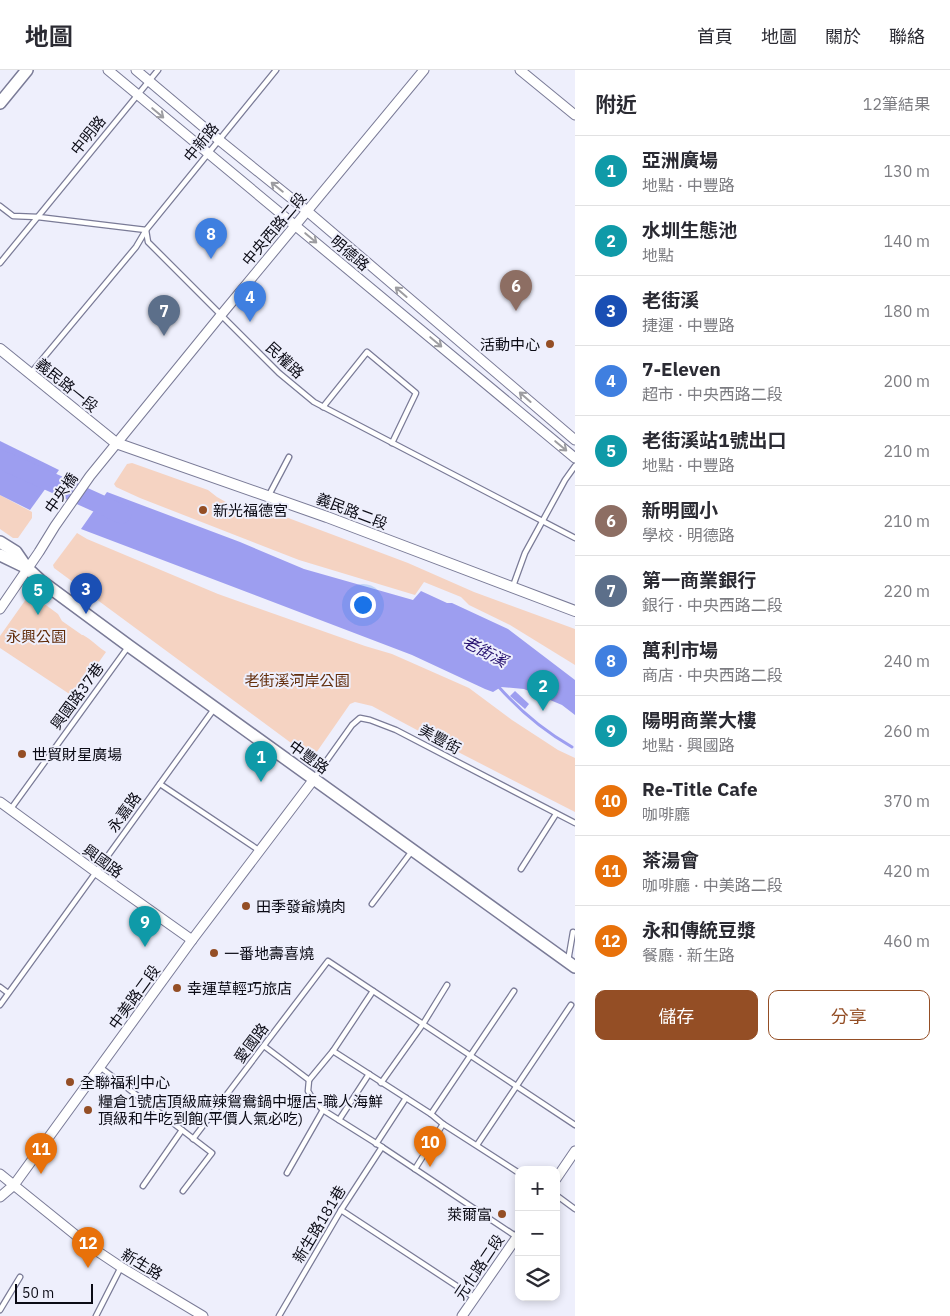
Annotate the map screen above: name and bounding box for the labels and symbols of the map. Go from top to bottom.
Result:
one-way arrow [152,107,165,118]
street label: 中明路 [66,112,110,158]
street label: 中新路 [179,119,223,165]
one-way arrow [271,181,284,192]
street label: 中央西路二段 [238,188,310,270]
pin: 8 [195,218,227,259]
street label: 明德路 [327,231,373,275]
one-way arrow [304,232,317,243]
pin: 6 [500,270,532,311]
pin: 4 [234,281,266,322]
one-way arrow [395,286,408,297]
pin: 7 [148,295,180,336]
place label: 活動中心 [480,335,540,354]
one-way arrow [429,336,442,347]
street label: 民權路 [262,338,308,382]
marker: 活動中心 [544,338,556,350]
street label: 義民路一段 [32,354,102,416]
one-way arrow [518,392,531,403]
one-way arrow [554,440,567,451]
street label: 中央橋 [40,469,82,517]
street label: 義民路二段 [314,489,390,533]
place label: 新光福德宮 [213,501,288,520]
marker: 新光福德宮 [197,504,209,516]
pin: 3 [70,573,102,614]
pin: 5 [22,574,54,615]
your location [350,592,376,618]
park label: 永興公園 [6,627,66,646]
water label: 老街溪 [459,631,513,672]
street label: 興國路37巷 [46,659,108,733]
pin: 2 [527,670,559,711]
park label: 老街溪河岸公園 [244,671,350,690]
street label: 美豐街 [416,720,464,758]
street label: 中豐路 [285,736,333,778]
pin: 1 [245,741,277,782]
place label: 世貿財星廣場 [32,745,122,764]
marker: 世貿財星廣場 [16,748,28,760]
street label: 永嘉路 [103,788,145,836]
street label: 興國路 [79,840,127,882]
place label: 田季發爺燒肉 [256,897,346,916]
marker: 田季發爺燒肉 [240,900,252,912]
pin: 9 [129,906,161,947]
place label: 一番地壽喜燒 [224,944,314,963]
marker: 一番地壽喜燒 [208,947,220,959]
street label: 中美路二段 [104,961,164,1033]
place label: 幸運草輕巧旅店 [187,979,292,998]
marker: 幸運草輕巧旅店 [171,982,183,994]
street label: 愛國路 [230,1019,272,1067]
place label: 全聯福利中心 [80,1073,170,1092]
marker: 全聯福利中心 [64,1076,76,1088]
place label: 糧倉1號店頂級麻辣鴛鴦鍋中壢店-職人海鮮 頂級和牛吃到飽(平價人氣必吃) [98,1092,383,1128]
marker: 糧倉1號店頂級麻辣鴛鴦鍋中壢店-職人海鮮 頂級和牛吃到飽(平價人氣必吃) [82,1104,94,1116]
pin: 10 [414,1126,446,1167]
pin: 11 [25,1133,57,1174]
street label: 新生路181巷 [288,1182,350,1266]
place label: 萊爾富 [447,1205,492,1224]
marker: 萊爾富 [496,1208,508,1220]
pin: 12 [72,1227,104,1268]
street label: 元化路二段 [450,1231,508,1303]
street label: 新生路 [118,1244,166,1284]
scale bar [15,1281,92,1304]

